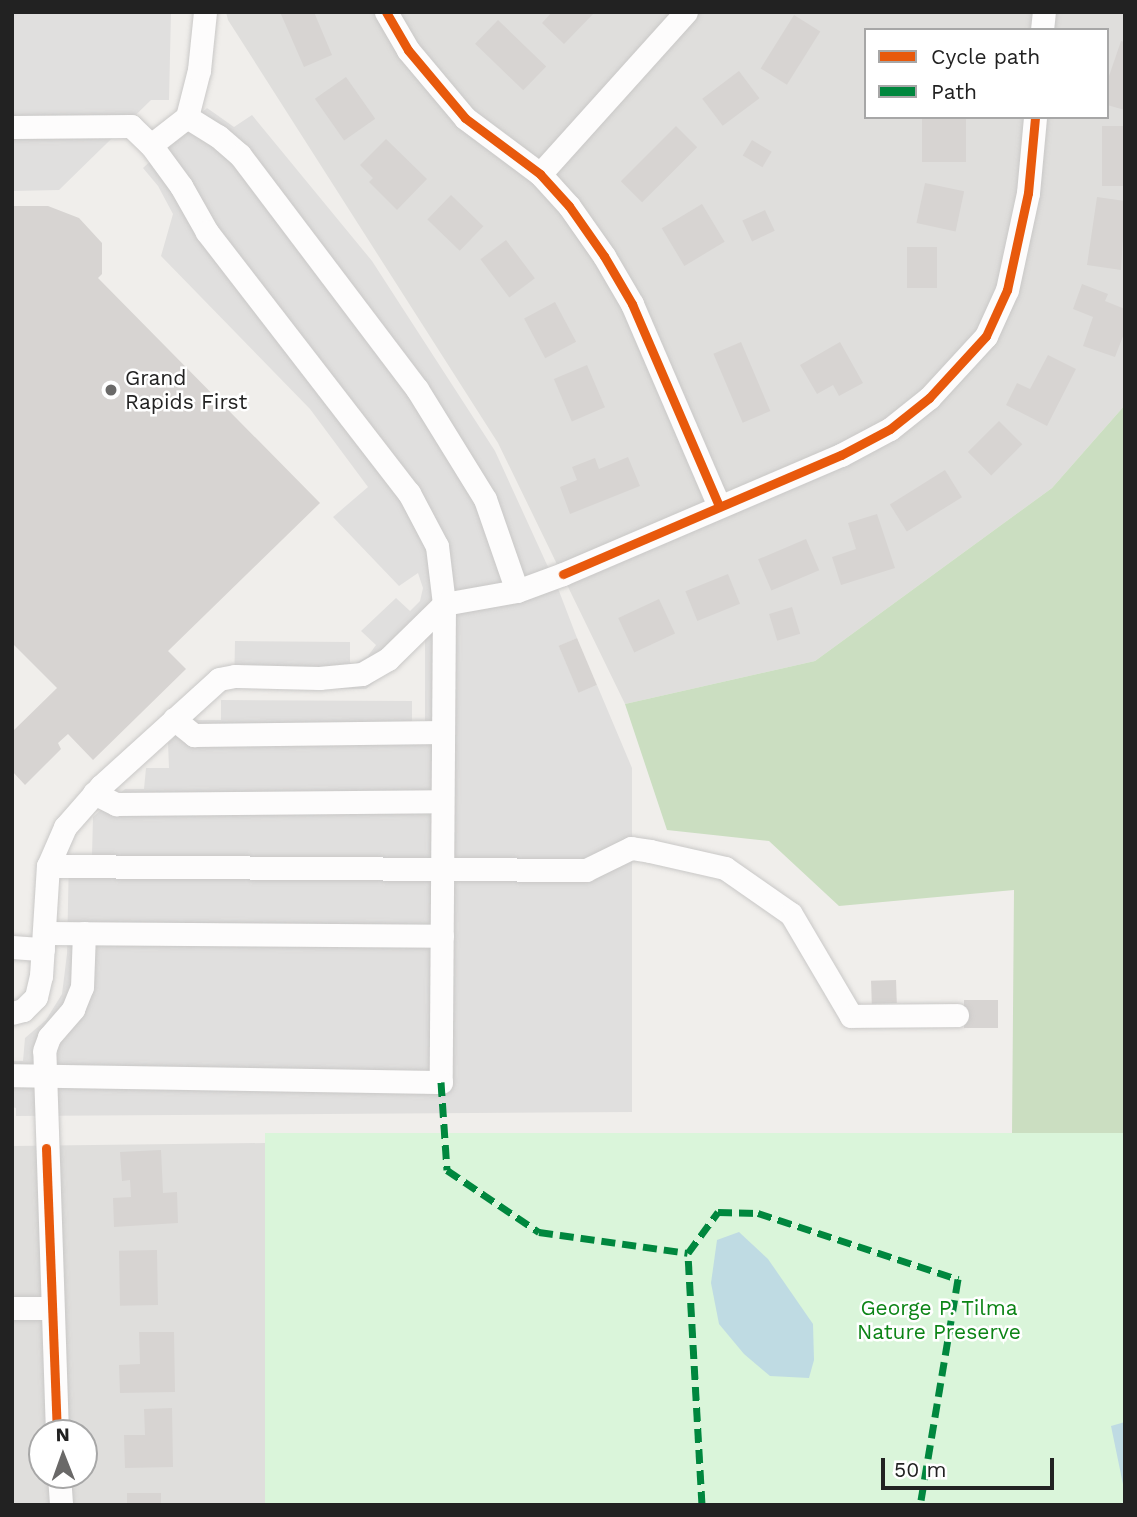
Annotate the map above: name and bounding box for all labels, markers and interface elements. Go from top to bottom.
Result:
legend [864,28,1109,119]
text: Cycle path [931,44,1040,69]
text: Path [931,79,977,104]
place label: Grand Rapids First [125,365,247,415]
marker: Grand Rapids First [103,382,119,398]
park label: George P. Tilma Nature Preserve [857,1295,1021,1345]
north arrow [28,1419,98,1489]
text: N [55,1423,70,1446]
scale bar [885,1444,1058,1488]
text: 50 m [894,1457,946,1482]

